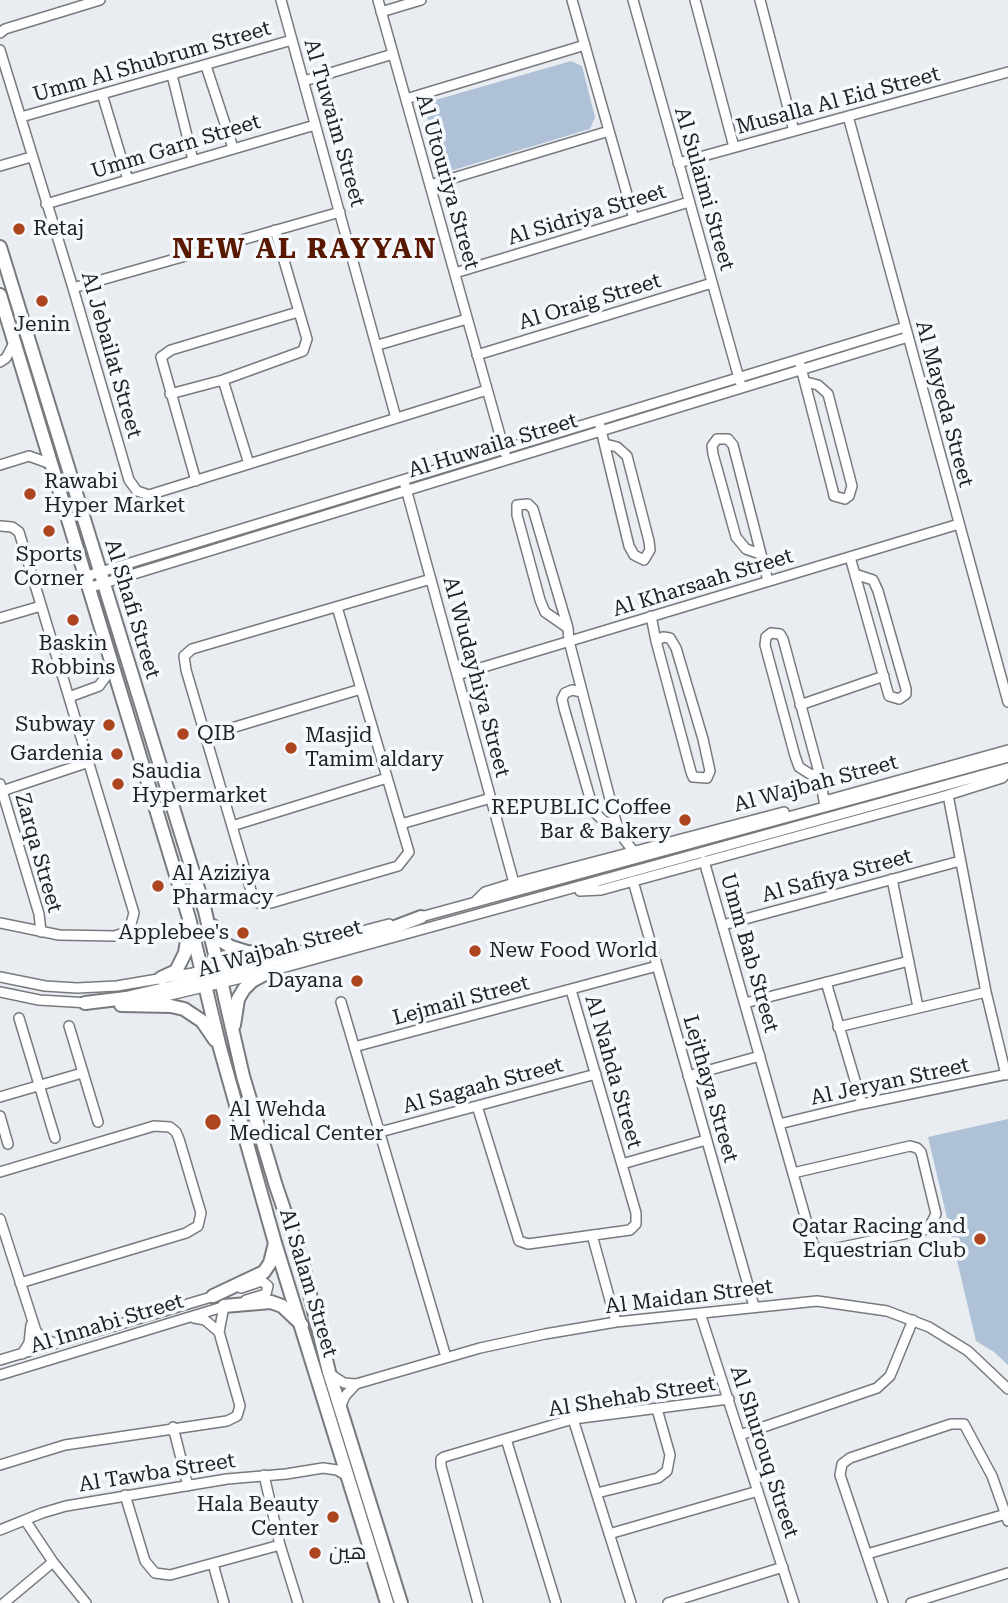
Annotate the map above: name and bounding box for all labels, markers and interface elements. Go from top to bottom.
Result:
street label: Umm Al Shubrum Street [30,16,274,108]
street label: Al Tuwaim Street [298,36,370,210]
street label: Musalla Al Eid Street [733,62,943,140]
street label: Al Utouriya Street [410,91,484,273]
street label: Al Sulaimi Street [669,104,739,274]
street label: Umm Garn Street [88,109,264,185]
street label: Al Sidriya Street [505,179,669,251]
place label: Retaj [33,216,84,242]
marker: Retaj [11,221,27,237]
district label: NEW AL RAYYAN [174,233,436,267]
street label: Al Oraig Street [516,268,664,336]
street label: Al Jebailat Street [75,269,147,441]
marker: Jenin [34,293,50,309]
place label: Jenin [14,312,70,338]
street label: Al Mayeda Street [910,318,978,490]
street label: Al Huwaila Street [405,408,581,484]
place label: Rawabi Hyper Market [44,469,185,519]
marker: Rawabi Hyper Market [22,486,38,502]
marker: Sports Corner [41,523,57,539]
street label: Al Shafi Street [99,536,165,682]
place label: Sports Corner [14,542,84,592]
street label: Al Kharsaah Street [610,544,796,622]
street label: Al Wudayhiya Street [437,574,515,780]
marker: Baskin Robbins [65,612,81,628]
place label: Baskin Robbins [31,631,115,681]
place label: Subway [15,712,95,738]
marker: Subway [101,717,117,733]
place label: QIB [197,721,236,747]
place label: Masjid Tamim aldary [305,723,444,773]
marker: QIB [175,726,191,742]
marker: Masjid Tamim aldary [283,740,299,756]
place label: Gardenia [10,741,103,767]
marker: Gardenia [109,746,125,762]
street label: Al Wajbah Street [731,750,901,818]
place label: Saudia Hypermarket [132,759,267,809]
marker: Saudia Hypermarket [110,776,126,792]
street label: Zarqa Street [9,790,67,916]
place label: REPUBLIC Coffee Bar & Bakery [491,795,671,845]
marker: REPUBLIC Coffee Bar & Bakery [677,812,693,828]
street label: Al Safiya Street [759,844,915,908]
place label: Al Aziziya Pharmacy [172,861,274,911]
street label: Umm Bab Street [714,870,784,1036]
marker: Al Aziziya Pharmacy [150,878,166,894]
street label: Al Wajbah Street [195,915,365,983]
place label: Applebee's [119,920,229,946]
marker: Applebee's [235,925,251,941]
place label: New Food World [489,938,658,964]
marker: New Food World [467,943,483,959]
place label: Dayana [268,968,343,994]
street label: Lejmail Street [390,971,532,1031]
marker: Dayana [349,973,365,989]
street label: Al Nahda Street [579,992,647,1152]
street label: Lejthaya Street [677,1012,743,1166]
street label: Al Sagaah Street [400,1053,566,1119]
street label: Al Jeryan Street [808,1053,972,1111]
place label: Al Wehda Medical Center [229,1097,384,1147]
marker: Al Wehda Medical Center [203,1112,223,1132]
street label: Al Salam Street [273,1206,343,1360]
place label: Qatar Racing and Equestrian Club [792,1214,966,1264]
marker: Qatar Racing and Equestrian Club [972,1231,988,1247]
street label: Al Maidan Street [604,1274,774,1320]
street label: Al Innabi Street [27,1289,187,1359]
street label: Al Shurouq Street [724,1363,804,1541]
street label: Al Shehab Street [547,1371,717,1423]
street label: Al Tawba Street [77,1448,237,1498]
place label: Hala Beauty Center [197,1492,319,1542]
marker: Hala Beauty Center [325,1509,341,1525]
place label: هين [329,1540,367,1566]
marker: هين [307,1545,323,1561]

